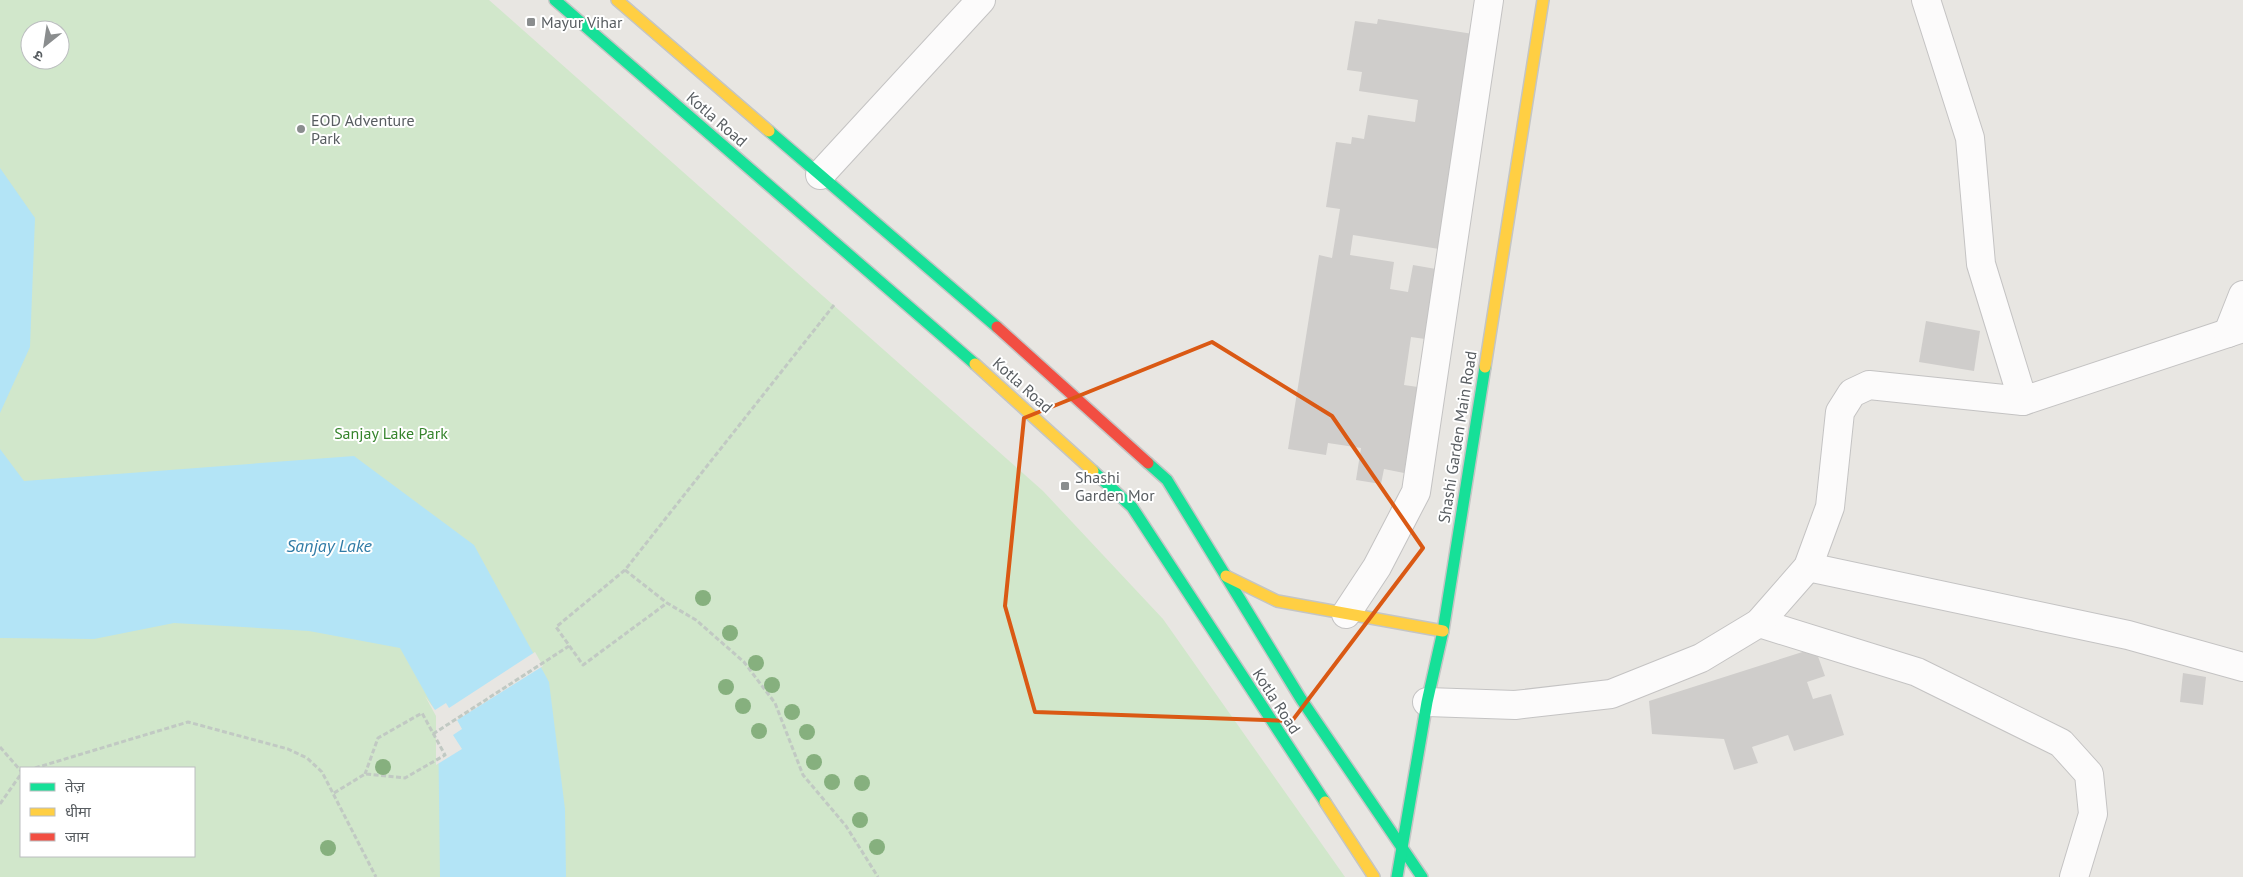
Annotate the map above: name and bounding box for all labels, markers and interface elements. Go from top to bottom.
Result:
place label: Mayur Vihar [541,12,623,32]
marker: Mayur Vihar [525,16,537,28]
north arrow [20,20,70,70]
text: उ [30,46,47,66]
street label: Kotla Road [683,87,751,151]
place label: EOD Adventure Park [311,110,415,148]
marker: EOD Adventure Park [295,123,307,135]
street label: Shashi Garden Main Road [1434,350,1480,524]
street label: Kotla Road [989,353,1057,417]
park label: Sanjay Lake Park [334,423,448,443]
place label: Shashi Garden Mor [1075,467,1155,505]
marker: Shashi Garden Mor [1059,480,1071,492]
water label: Sanjay Lake [286,534,373,557]
street label: Kotla Road [1249,665,1305,737]
legend [20,767,195,857]
text: तेज़ [65,777,86,796]
text: धीमा [65,802,92,821]
text: जाम [65,827,90,846]

